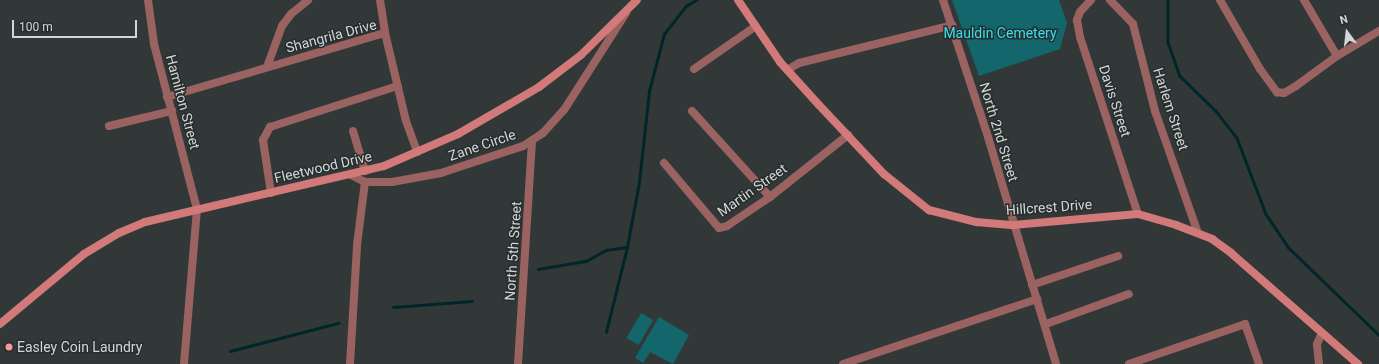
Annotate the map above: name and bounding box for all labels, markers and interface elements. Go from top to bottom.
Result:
scale bar [14,12,139,38]
north arrow [1327,12,1367,52]
text: N [1338,13,1349,27]
street label: Shangrila Drive [284,16,378,56]
text: 100 m [19,20,53,34]
park label: Mauldin Cemetery [943,25,1057,41]
street label: Hamilton Street [162,53,204,151]
street label: Davis Street [1095,63,1135,139]
street label: Harlem Street [1150,66,1192,152]
street label: North 2nd Street [976,80,1022,184]
street label: Zane Circle [446,126,518,164]
street label: Fleetwood Drive [272,148,374,186]
street label: Martin Street [714,160,790,220]
street label: Hillcrest Drive [1005,196,1093,218]
street label: North 5th Street [501,201,525,301]
place label: Easley Coin Laundry [17,339,142,355]
marker: Easley Coin Laundry [4,342,14,352]

